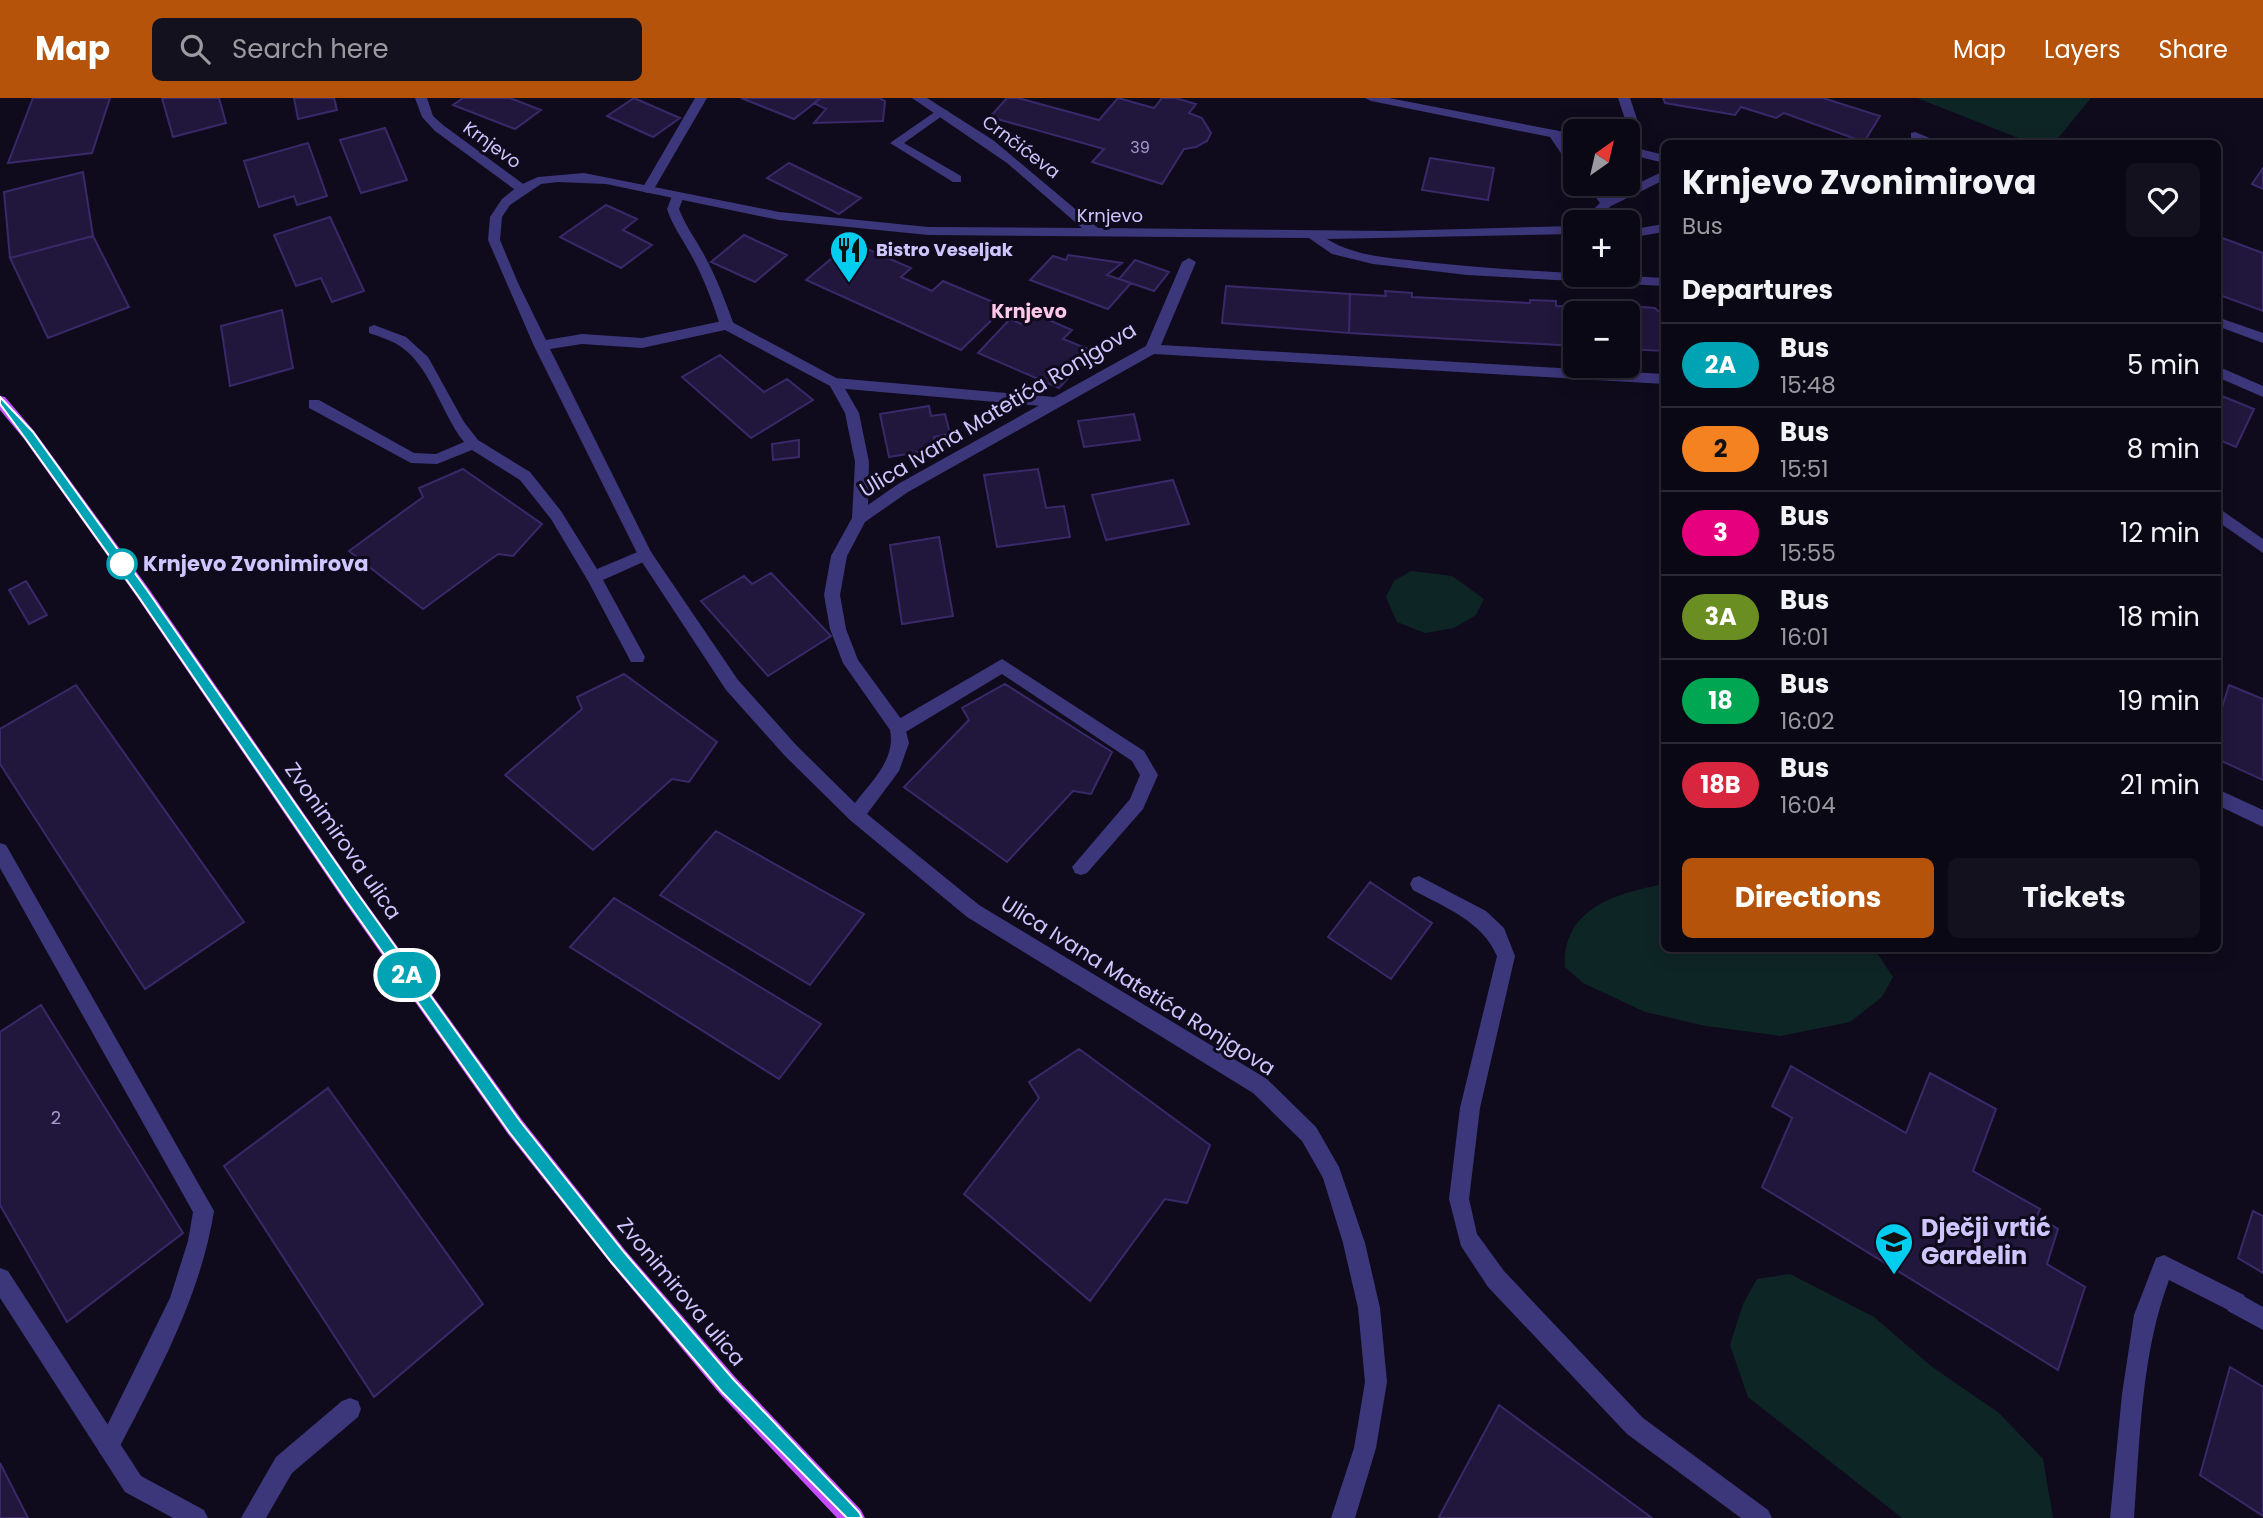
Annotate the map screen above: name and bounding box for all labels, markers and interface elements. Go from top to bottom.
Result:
search box [152,18,642,81]
text: Map [35,25,110,72]
icon: search [176,30,214,68]
text: Search here [232,31,389,67]
text: Map [1953,33,2006,66]
text: Layers [2044,33,2120,66]
text: Share [2158,33,2228,66]
street label: Crnčićeva [977,109,1065,184]
street label: Krnjevo [458,115,526,174]
north arrow [1563,119,1640,196]
map controls [1563,119,1640,378]
house number: 39 [1130,136,1150,159]
text: Krnjevo Zvonimirova [1682,159,2036,206]
button: heart [2126,163,2200,237]
street label: Krnjevo [1077,203,1143,228]
button: + [1563,210,1640,287]
text: Bus [1682,210,1723,242]
restaurant icon: Bistro Veseljak [828,229,870,284]
place label: Bistro Veseljak [876,237,1014,262]
text: Departures [1682,272,1833,308]
district label: Krnjevo [991,298,1067,325]
button: − [1563,301,1640,378]
street label: Ulica Ivana Matetića Ronjgova [854,315,1142,504]
text: Bus [1780,330,1829,366]
text: 5 min [2127,347,2200,383]
text: 2A [1705,348,1736,381]
text: 15:48 [1780,369,1836,401]
text: Bus [1780,414,1829,450]
text: 8 min [2127,431,2200,467]
text: 2 [1714,432,1727,465]
text: 15:51 [1780,453,1829,485]
text: Bus [1780,498,1829,534]
text: 12 min [2120,515,2200,551]
text: 3 [1713,516,1728,549]
text: 15:55 [1780,537,1836,569]
marker: Krnjevo Zvonimirova [107,549,137,579]
place label: Krnjevo Zvonimirova [143,549,368,578]
text: Bus [1780,582,1829,618]
text: 18 min [2119,599,2200,635]
text: 3A [1704,600,1737,633]
text: 16:01 [1780,621,1829,653]
text: Bus [1780,666,1829,702]
text: 19 min [2119,683,2200,719]
text: 18 [1708,684,1733,717]
text: 16:02 [1780,705,1835,737]
text: Bus [1780,750,1829,786]
street label: Zvonimirova ulica [278,756,409,925]
text: 21 min [2120,767,2200,803]
text: 18B [1700,768,1741,801]
text: 16:04 [1780,789,1836,821]
button: Directions [1682,858,1934,938]
button: Tickets [1948,858,2200,938]
street label: Ulica Ivana Matetića Ronjgova [996,889,1281,1082]
line badge: 2A [376,952,438,998]
text: 2A [391,958,423,991]
house number: 2 [51,1105,61,1130]
street label: Zvonimirova ulica [611,1211,752,1372]
place label: Dječji vrtić Gardelin [1921,1211,2051,1272]
school or university icon: Dječji vrtić Gardelin [1873,1221,1915,1276]

